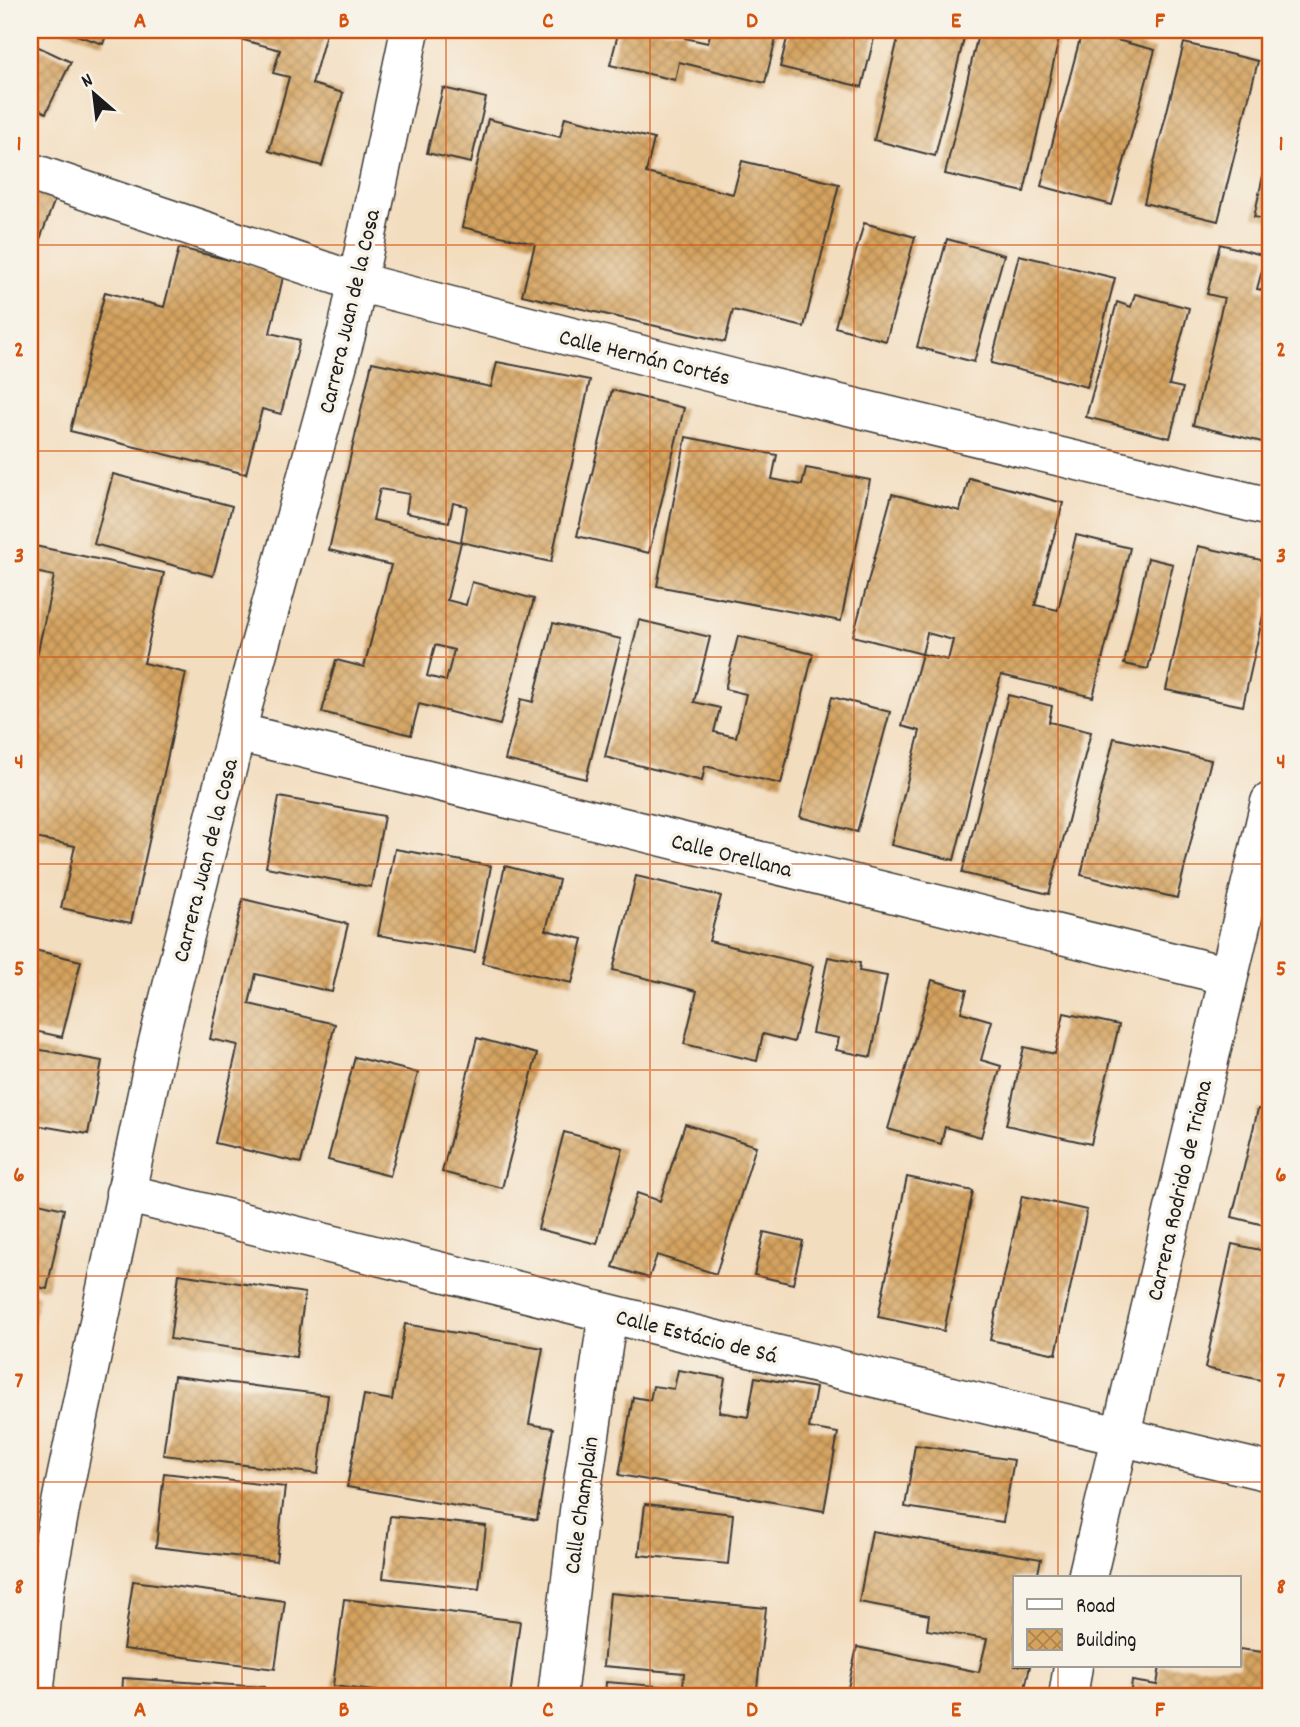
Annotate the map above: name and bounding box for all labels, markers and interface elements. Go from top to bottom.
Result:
text: A [134,6,146,39]
text: B [339,6,350,39]
text: C [542,6,554,39]
text: D [746,6,758,39]
text: E [951,6,962,39]
text: F [1155,6,1166,39]
north arrow [60,60,130,130]
text: N [77,68,98,96]
text: 1 [16,129,22,162]
text: 1 [1278,129,1284,162]
street label: Carrera Juan de la Cosa [312,205,391,417]
street label: Calle Hernán Cortés [555,322,733,397]
text: 2 [14,335,24,368]
text: 2 [1276,335,1286,368]
text: 3 [14,541,24,574]
text: 3 [1276,541,1286,574]
text: 4 [14,747,24,780]
text: 4 [1276,747,1286,780]
street label: Carrera Juan de la Cosa [166,754,249,966]
street label: Calle Orellana [667,826,796,889]
text: 5 [14,954,24,987]
text: 5 [1276,954,1286,987]
street label: Carrera Rodrido de Triana [1140,1076,1223,1304]
text: 6 [13,1160,25,1193]
text: 6 [1275,1160,1287,1193]
street label: Calle Estácio de Sá [612,1302,781,1375]
text: 7 [15,1366,24,1399]
text: 7 [1277,1366,1286,1399]
street label: Calle Champlain [557,1435,609,1576]
text: 8 [14,1572,24,1605]
text: 8 [1276,1572,1286,1605]
legend [1013,1576,1240,1668]
text: Road [1076,1593,1115,1623]
text: Building [1076,1627,1136,1657]
text: A [134,1695,146,1727]
text: B [339,1695,350,1727]
text: C [542,1695,554,1727]
text: D [746,1695,758,1727]
text: E [951,1695,962,1727]
text: F [1155,1695,1166,1727]

